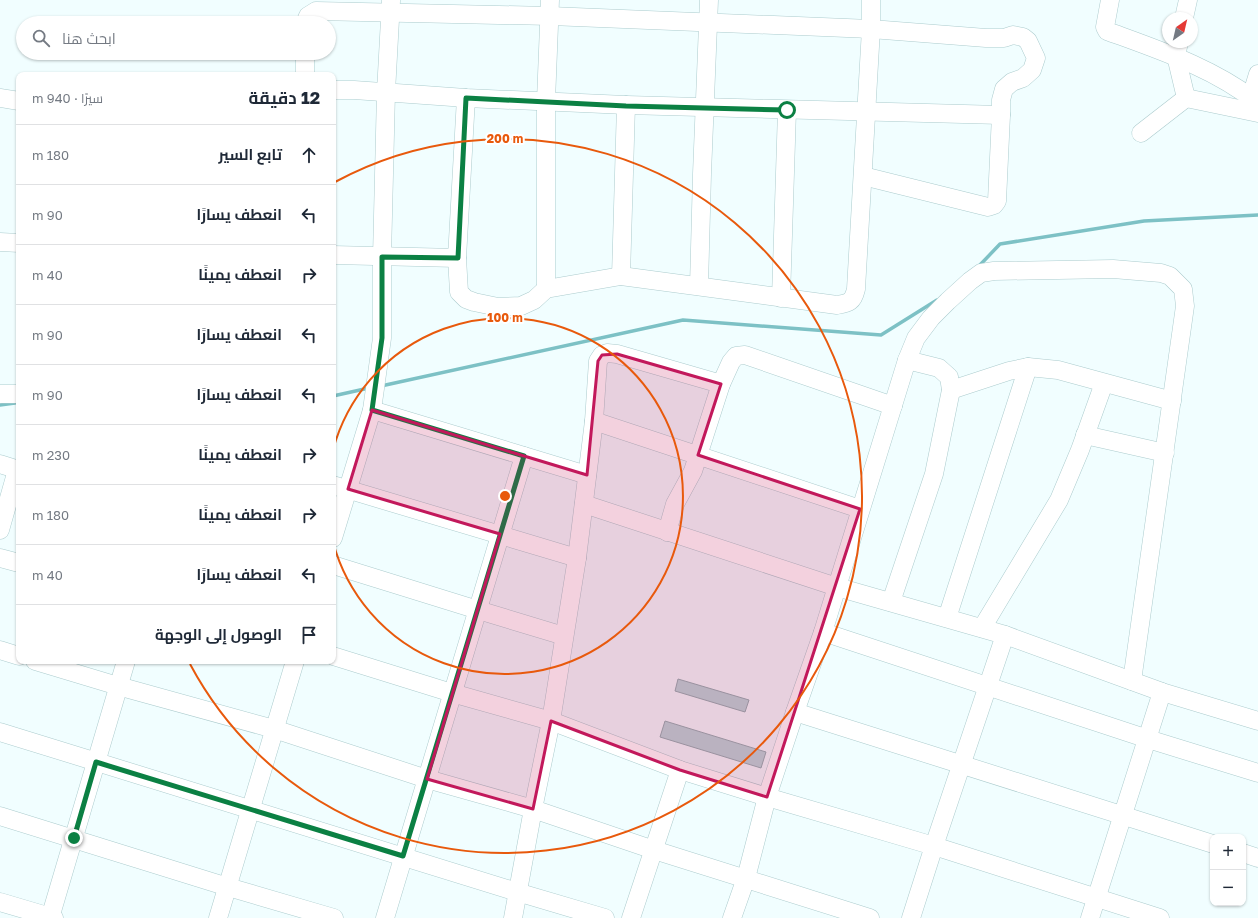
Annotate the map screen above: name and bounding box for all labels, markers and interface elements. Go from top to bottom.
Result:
north arrow [1162,12,1198,48]
search box [16,16,336,60]
icon: search [30,27,52,49]
text: ابحث هنا [62,29,116,47]
text: 12 دقيقة [249,87,320,108]
text: سيرًا · 940 m [32,90,103,106]
route start [778,101,796,119]
text: 200 m [487,131,523,146]
icon: ahead [298,144,320,166]
text: تابع السير [219,145,282,163]
text: 180 m [32,147,69,163]
icon: left [298,204,320,226]
text: انعطف يسارًا [196,205,282,223]
text: 90 m [32,207,63,223]
icon: right [298,264,320,286]
text: انعطف يمينًا [198,265,282,283]
text: 40 m [32,267,63,283]
text: 100 m [487,310,523,325]
icon: left [298,324,320,346]
text: انعطف يسارًا [196,325,282,343]
text: 90 m [32,327,63,343]
icon: left [298,384,320,406]
text: انعطف يسارًا [196,385,282,403]
text: 90 m [32,387,63,403]
icon: right [298,444,320,466]
text: انعطف يمينًا [198,445,282,463]
text: 230 m [32,447,70,463]
centre of rings [498,489,512,503]
icon: right [298,504,320,526]
text: انعطف يمينًا [198,505,282,523]
text: 180 m [32,507,69,523]
icon: left [298,564,320,586]
text: انعطف يسارًا [196,565,282,583]
text: 40 m [32,567,63,583]
icon: arrive [298,624,320,646]
text: الوصول إلى الوجهة [155,625,282,643]
route end [65,829,83,847]
map controls [1210,834,1246,906]
button: + [1210,834,1246,870]
button: − [1210,870,1246,906]

